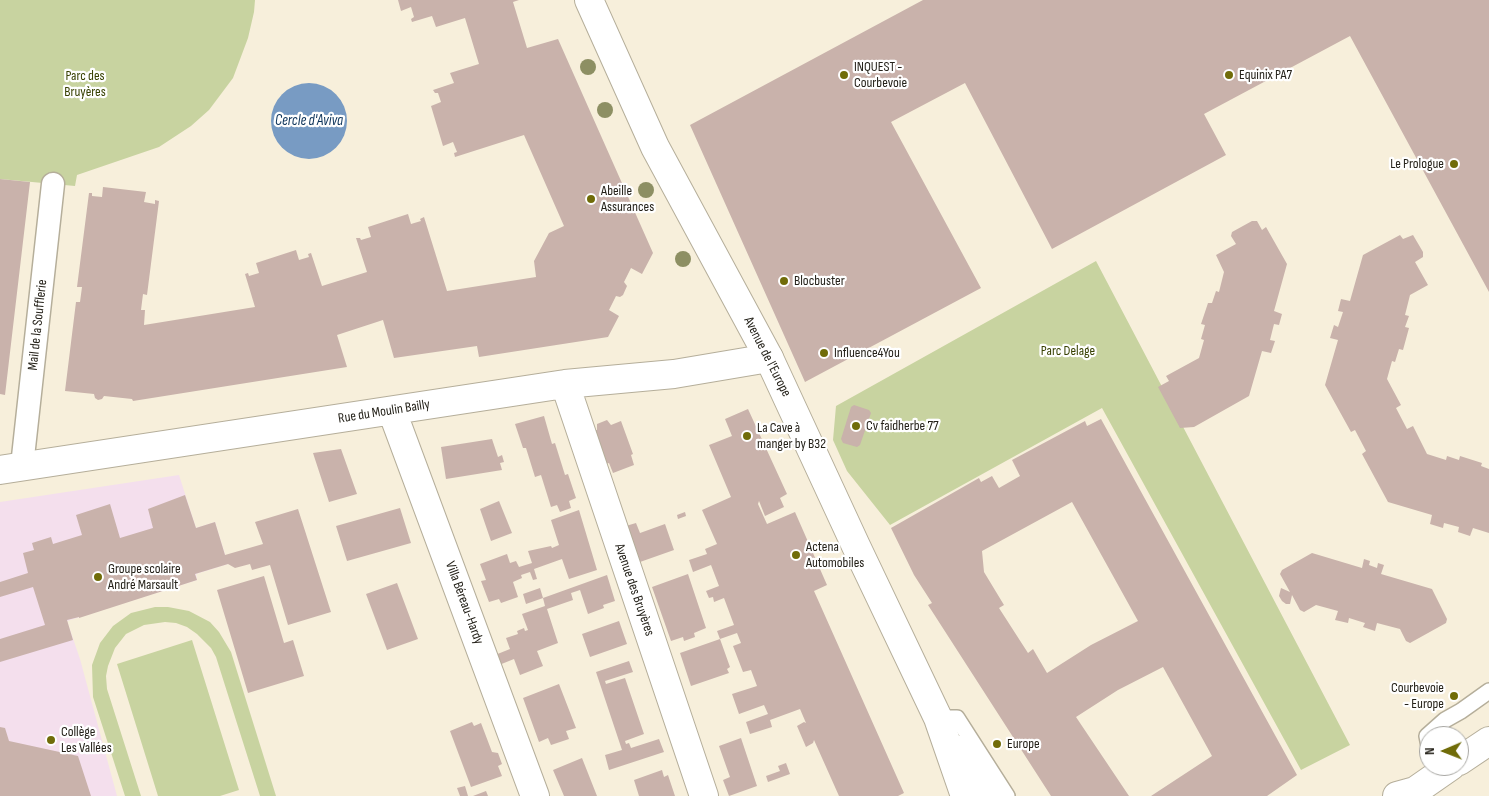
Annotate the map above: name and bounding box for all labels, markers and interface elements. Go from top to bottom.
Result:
place label: INQUEST - Courbevoie [854,59,907,92]
place label: Equinix PA7 [1239,67,1292,83]
park label: Parc des Bruyères [64,68,106,100]
marker: INQUEST - Courbevoie [838,69,850,81]
marker: Equinix PA7 [1223,69,1235,81]
water label: Cercle d'Aviva [275,112,343,130]
place label: Le Prologue [1390,156,1444,172]
marker: Le Prologue [1448,158,1460,170]
place label: Abeille Assurances [601,183,654,216]
marker: Abeille Assurances [585,193,597,205]
place label: Blocbuster [794,273,845,289]
marker: Blocbuster [778,275,790,287]
street label: Mail de la Soufflerie [25,279,51,371]
street label: Avenue de l'Europe [740,314,794,400]
park label: Parc Delage [1041,343,1095,359]
place label: Influence4You [834,345,900,361]
marker: Influence4You [818,347,830,359]
street label: Rue du Moulin Bailly [337,396,431,428]
place label: Cv faidherbe 77 [866,418,939,434]
place label: La Cave à manger by B32 [757,420,826,452]
marker: Cv faidherbe 77 [850,420,862,432]
marker: La Cave à manger by B32 [741,430,753,442]
place label: Actena Automobiles [806,539,864,572]
street label: Avenue des Bruyères [610,542,658,638]
marker: Actena Automobiles [790,549,802,561]
street label: Villa Béreau-Hardy [441,559,487,647]
place label: Groupe scolaire André Marsault [108,561,181,594]
marker: Groupe scolaire André Marsault [92,571,104,583]
place label: Courbevoie - Europe [1391,680,1444,712]
marker: Courbevoie - Europe [1448,690,1460,702]
place label: Collège Les Vallées [61,724,112,756]
north arrow [1419,726,1469,776]
marker: Collège Les Vallées [45,734,57,746]
place label: Europe [1007,736,1040,752]
marker: Europe [991,738,1003,750]
text: N [1421,747,1438,755]

